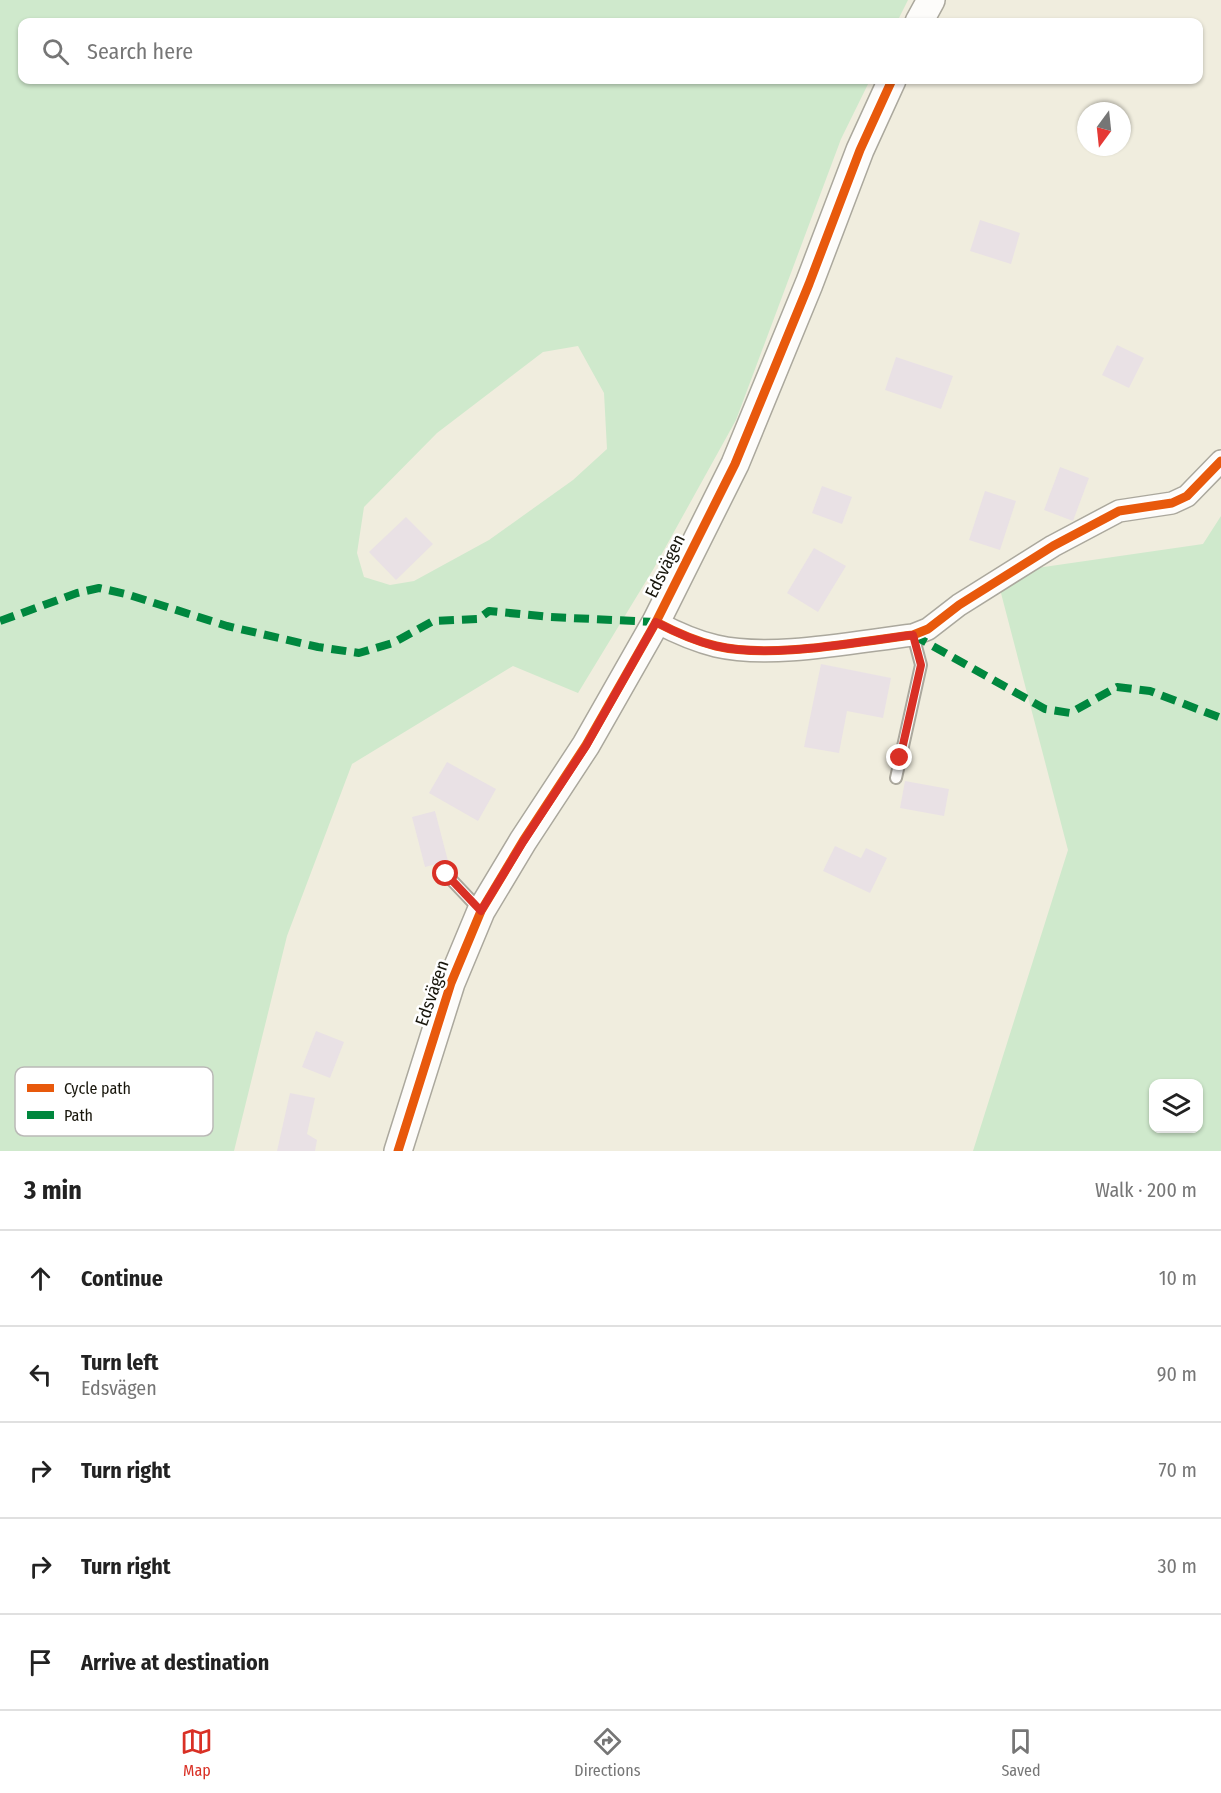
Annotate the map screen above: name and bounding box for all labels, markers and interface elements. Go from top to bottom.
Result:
search box [18,18,1203,84]
icon: search [39,35,72,68]
text: Search here [87,38,193,65]
north arrow [1077,102,1131,156]
street label: Edsvägen [640,531,690,601]
route end [886,744,912,770]
route start [432,860,458,886]
street label: Edsvägen [411,957,453,1029]
legend [15,1067,213,1136]
text: Cycle path [64,1079,131,1098]
map controls [1149,1079,1203,1133]
button: layers [1149,1079,1203,1133]
text: Path [64,1106,93,1125]
text: 3 min [24,1175,82,1206]
text: Walk · 200 m [1095,1178,1197,1202]
icon: ahead [24,1262,57,1295]
text: Continue [81,1265,163,1292]
text: 10 m [1159,1266,1197,1290]
text: Turn left [81,1349,159,1376]
icon: left [24,1358,57,1391]
text: 90 m [1157,1362,1197,1386]
text: Edsvägen [81,1376,157,1400]
icon: right [24,1454,57,1487]
text: Turn right [81,1457,170,1484]
text: 70 m [1159,1458,1197,1482]
icon: right [24,1550,57,1583]
text: Turn right [81,1553,170,1580]
text: 30 m [1157,1554,1197,1578]
icon: arrive [24,1646,57,1679]
text: Arrive at destination [81,1649,269,1676]
tab: Map [180,1725,213,1780]
tab: Directions [574,1725,641,1780]
tab: Saved [1001,1725,1041,1780]

